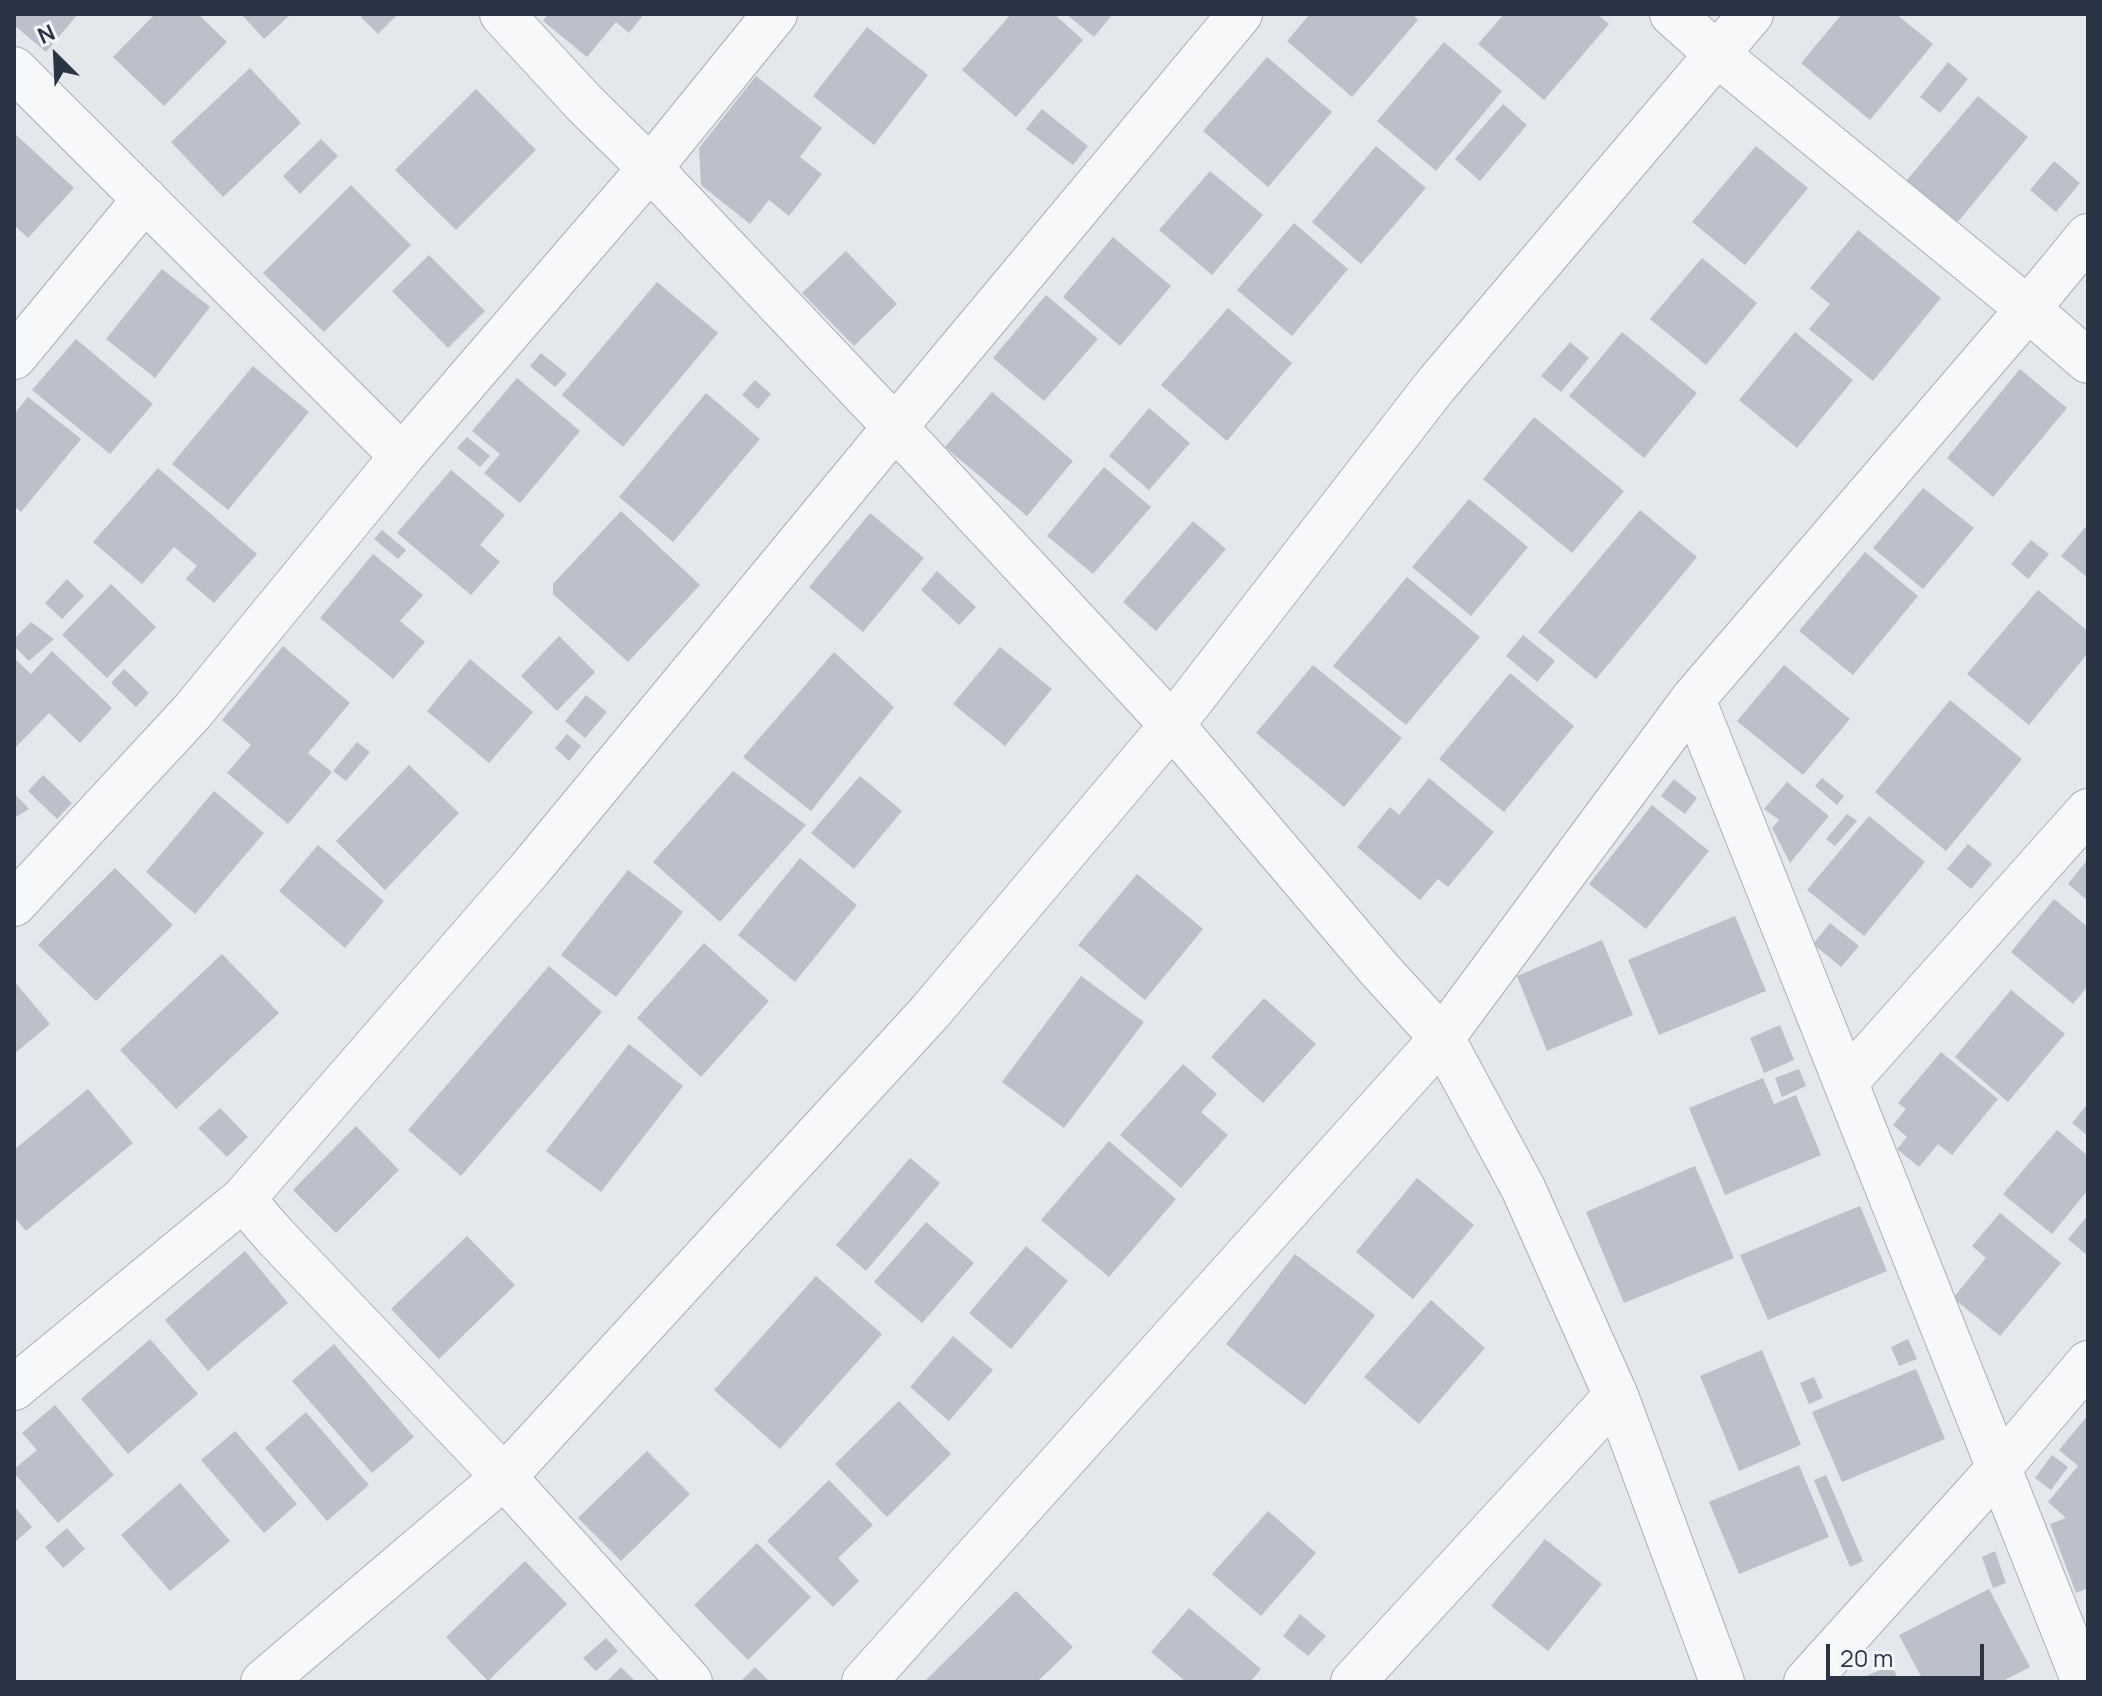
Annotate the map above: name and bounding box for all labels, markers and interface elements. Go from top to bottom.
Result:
north arrow [16,16,96,96]
text: N [33,17,60,51]
scale bar [1830,1628,1988,1678]
text: 20 m [1840,1641,1893,1674]

